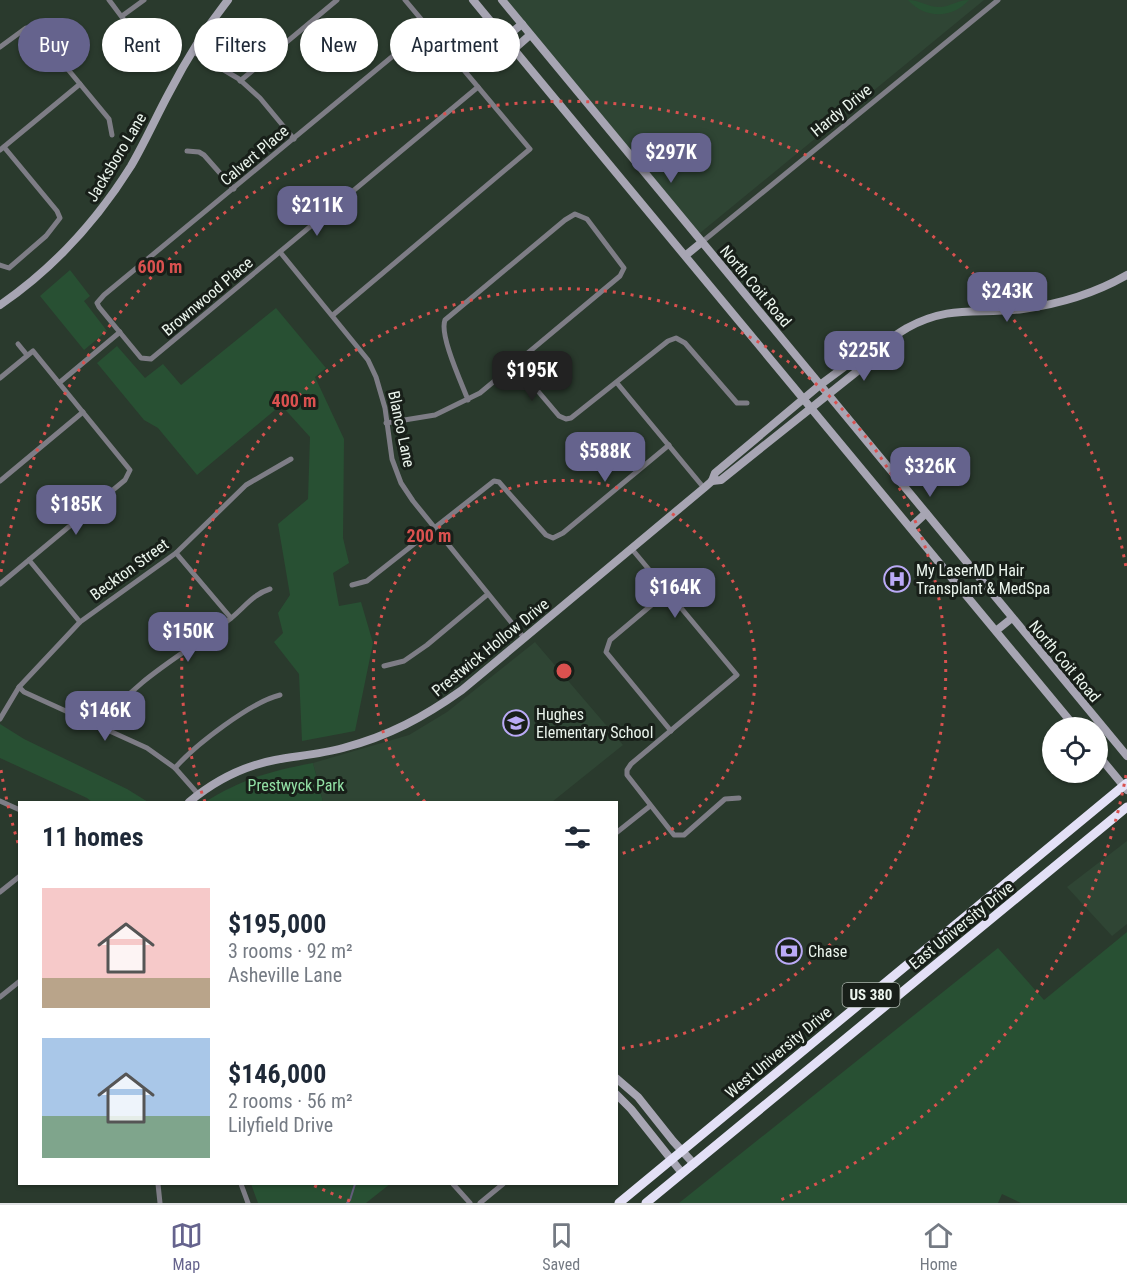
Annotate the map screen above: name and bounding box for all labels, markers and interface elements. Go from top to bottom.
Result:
chip: Buy [18,18,90,72]
chip: Rent [102,18,182,72]
chip: Filters [194,18,288,72]
chip: New [300,18,378,72]
chip: Apartment [390,18,520,72]
street label: Hardy Drive [807,80,875,141]
street label: Jacksboro Lane [82,109,150,205]
street label: Calvert Place [216,121,292,189]
pin: $297K [629,133,713,184]
text: $297K [645,140,697,164]
pin: $211K [275,186,359,237]
text: $211K [291,193,343,217]
street label: North Coit Road [716,242,795,331]
street label: Brownwood Place [158,253,257,340]
text: 600 m [138,256,182,277]
pin: $243K [965,272,1049,323]
text: $243K [981,279,1033,303]
pin: $225K [822,331,906,382]
text: $225K [838,338,890,362]
pin: $195K [490,351,574,402]
text: $195K [506,358,558,382]
street label: Blanco Lane [384,389,419,469]
text: 400 m [272,390,316,411]
pin: $588K [563,432,647,483]
text: $588K [579,439,631,463]
pin: $326K [888,447,972,498]
text: $326K [904,454,956,478]
pin: $185K [34,485,118,536]
text: $185K [50,492,102,516]
text: 200 m [407,525,451,546]
street label: Beckton Street [86,534,172,604]
place label: My LaserMD Hair Transplant & MedSpa [916,561,1050,598]
hospital icon: My LaserMD Hair Transplant & MedSpa [882,564,912,594]
pin: $164K [633,568,717,619]
text: $164K [649,575,701,599]
street label: Prestwick Hollow Drive [428,594,553,700]
pin: $150K [146,612,230,663]
street label: North Coit Road [1025,617,1104,706]
text: $150K [162,619,214,643]
centre of rings [554,661,574,681]
pin: $146K [63,691,147,742]
text: $146K [79,698,131,722]
place label: Hughes Elementary School [536,705,653,742]
school or university icon: Hughes Elementary School [501,708,531,738]
map controls [1042,717,1108,783]
button: locate [1042,717,1108,783]
park label: Prestwyck Park [248,776,345,795]
icon: filters [561,821,594,854]
text: 11 homes [42,822,144,852]
street label: East University Drive [905,877,1017,973]
text: $195,000 [228,909,326,939]
icon: home [90,912,162,984]
bank icon: Chase [774,936,804,966]
text: 3 rooms · 92 m² [228,939,353,963]
place label: Chase [808,942,847,961]
text: Asheville Lane [228,963,342,987]
road number: US 380 [842,983,900,1007]
street label: West University Drive [721,1002,835,1102]
text: $146,000 [228,1059,326,1089]
icon: home [90,1062,162,1134]
text: 2 rooms · 56 m² [228,1089,353,1113]
text: Lilyfield Drive [228,1113,333,1137]
tab: Map [170,1219,203,1274]
tab: Saved [542,1219,580,1274]
tab: Home [920,1219,957,1274]

